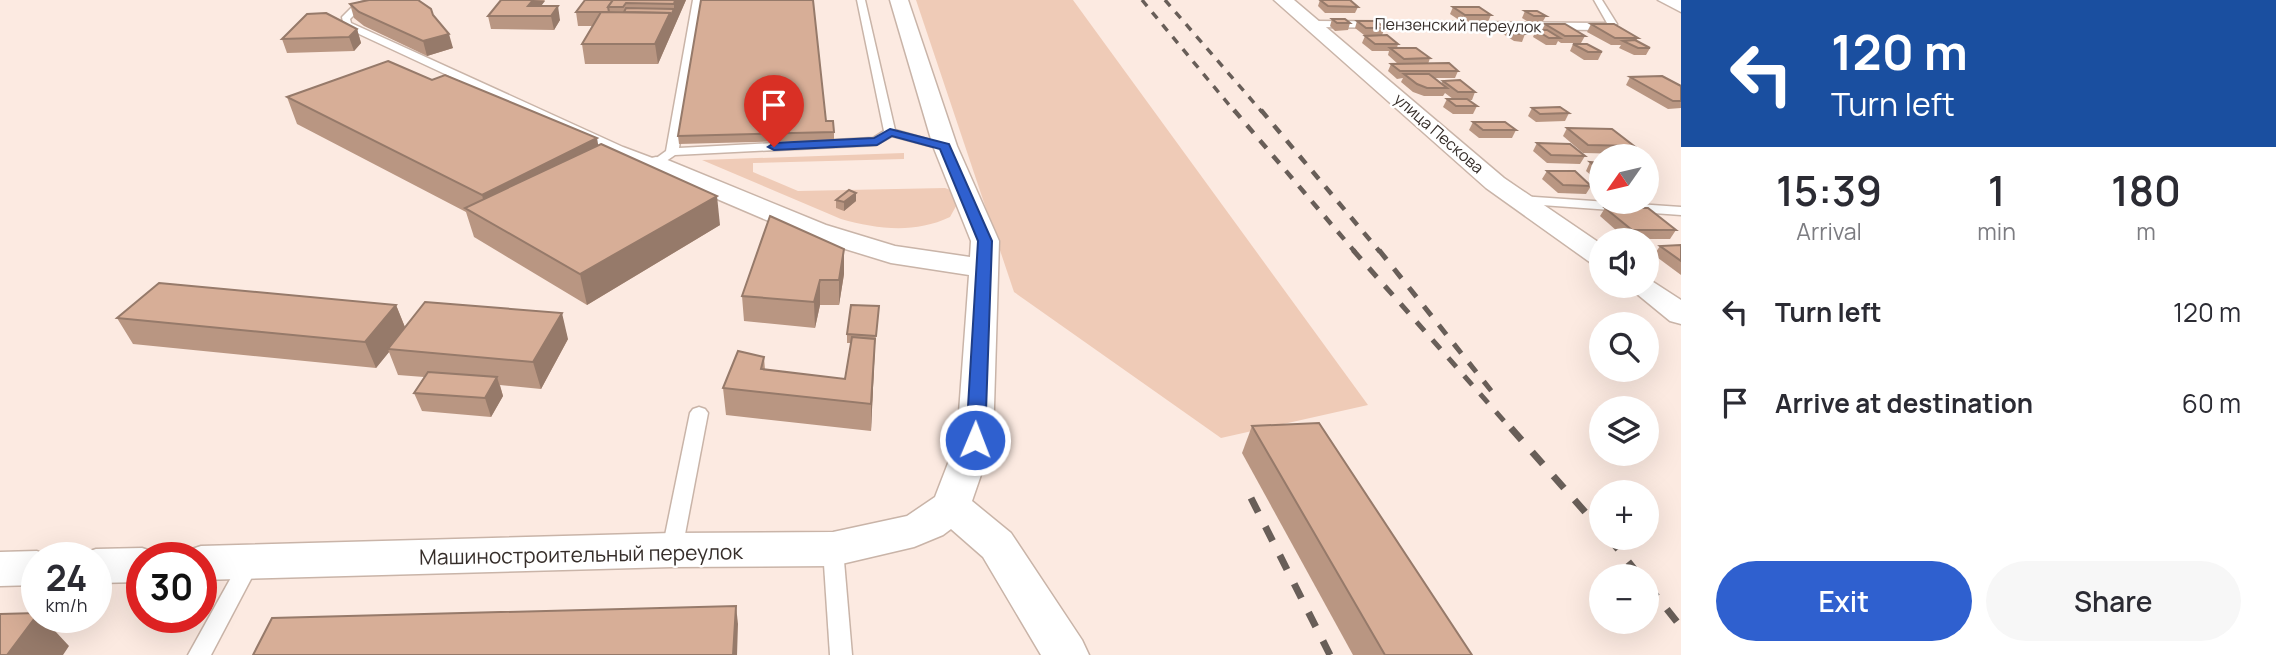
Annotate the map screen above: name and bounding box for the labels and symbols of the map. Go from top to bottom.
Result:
street label: Пензенский переулок [1374,13,1543,37]
pin [744,75,804,147]
street label: улица Пескова [1389,88,1489,178]
north arrow [1589,144,1659,214]
position arrow [938,403,1012,477]
street label: Машиностроительный переулок [419,537,744,571]
speed limit sign: 30 [126,542,217,633]

